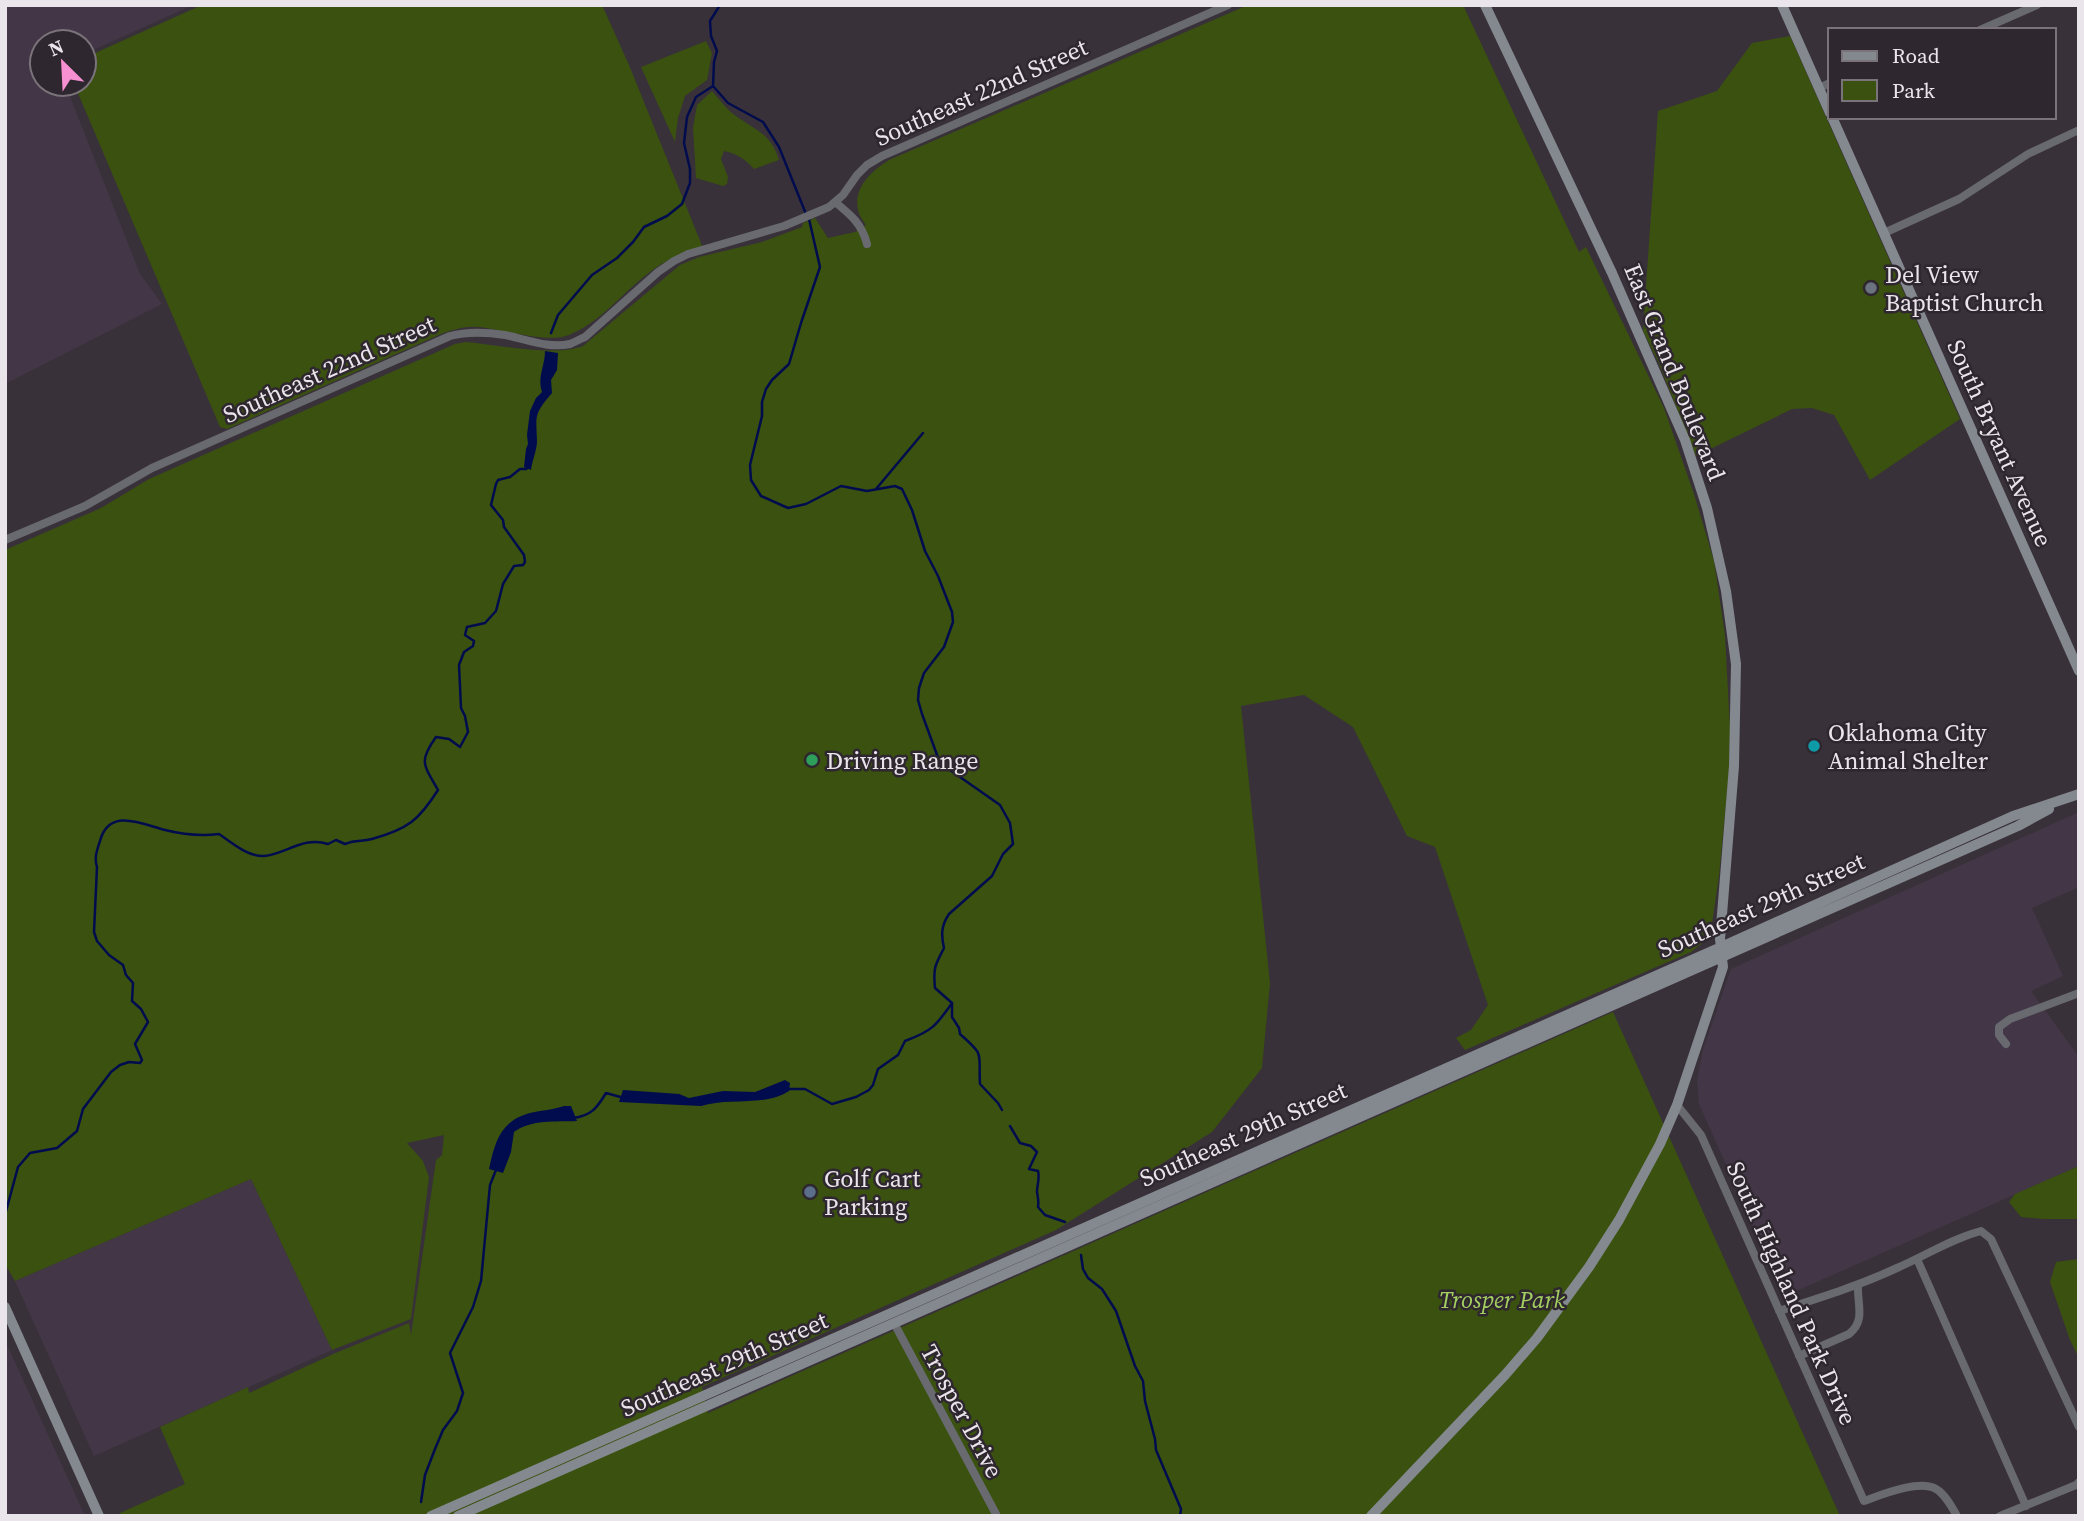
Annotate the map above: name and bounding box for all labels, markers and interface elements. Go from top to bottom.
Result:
north arrow [28,28,98,98]
legend [1828,28,2056,119]
street label: Southeast 22nd Street [870,30,1093,154]
text: N [44,33,68,62]
text: Road [1892,41,1940,70]
text: Park [1892,76,1936,105]
place label: Del View Baptist Church [1885,258,2044,319]
street label: East Grand Boulevard [1616,259,1734,486]
marker: Del View Baptist Church [1863,280,1879,296]
street label: Southeast 22nd Street [218,307,441,431]
street label: South Bryant Avenue [1940,334,2060,552]
place label: Oklahoma City Animal Shelter [1828,716,1988,777]
marker: Oklahoma City Animal Shelter [1806,738,1822,754]
place label: Driving Range [826,744,979,777]
marker: Driving Range [804,752,820,768]
street label: Southeast 29th Street [1652,844,1870,965]
street label: Southeast 29th Street [1134,1073,1352,1194]
street label: South Highland Park Drive [1719,1156,1865,1430]
place label: Golf Cart Parking [824,1162,920,1223]
marker: Golf Cart Parking [802,1184,818,1200]
park label: Trosper Park [1439,1283,1566,1316]
street label: Southeast 29th Street [615,1303,833,1424]
street label: Trosper Drive [913,1338,1011,1484]

